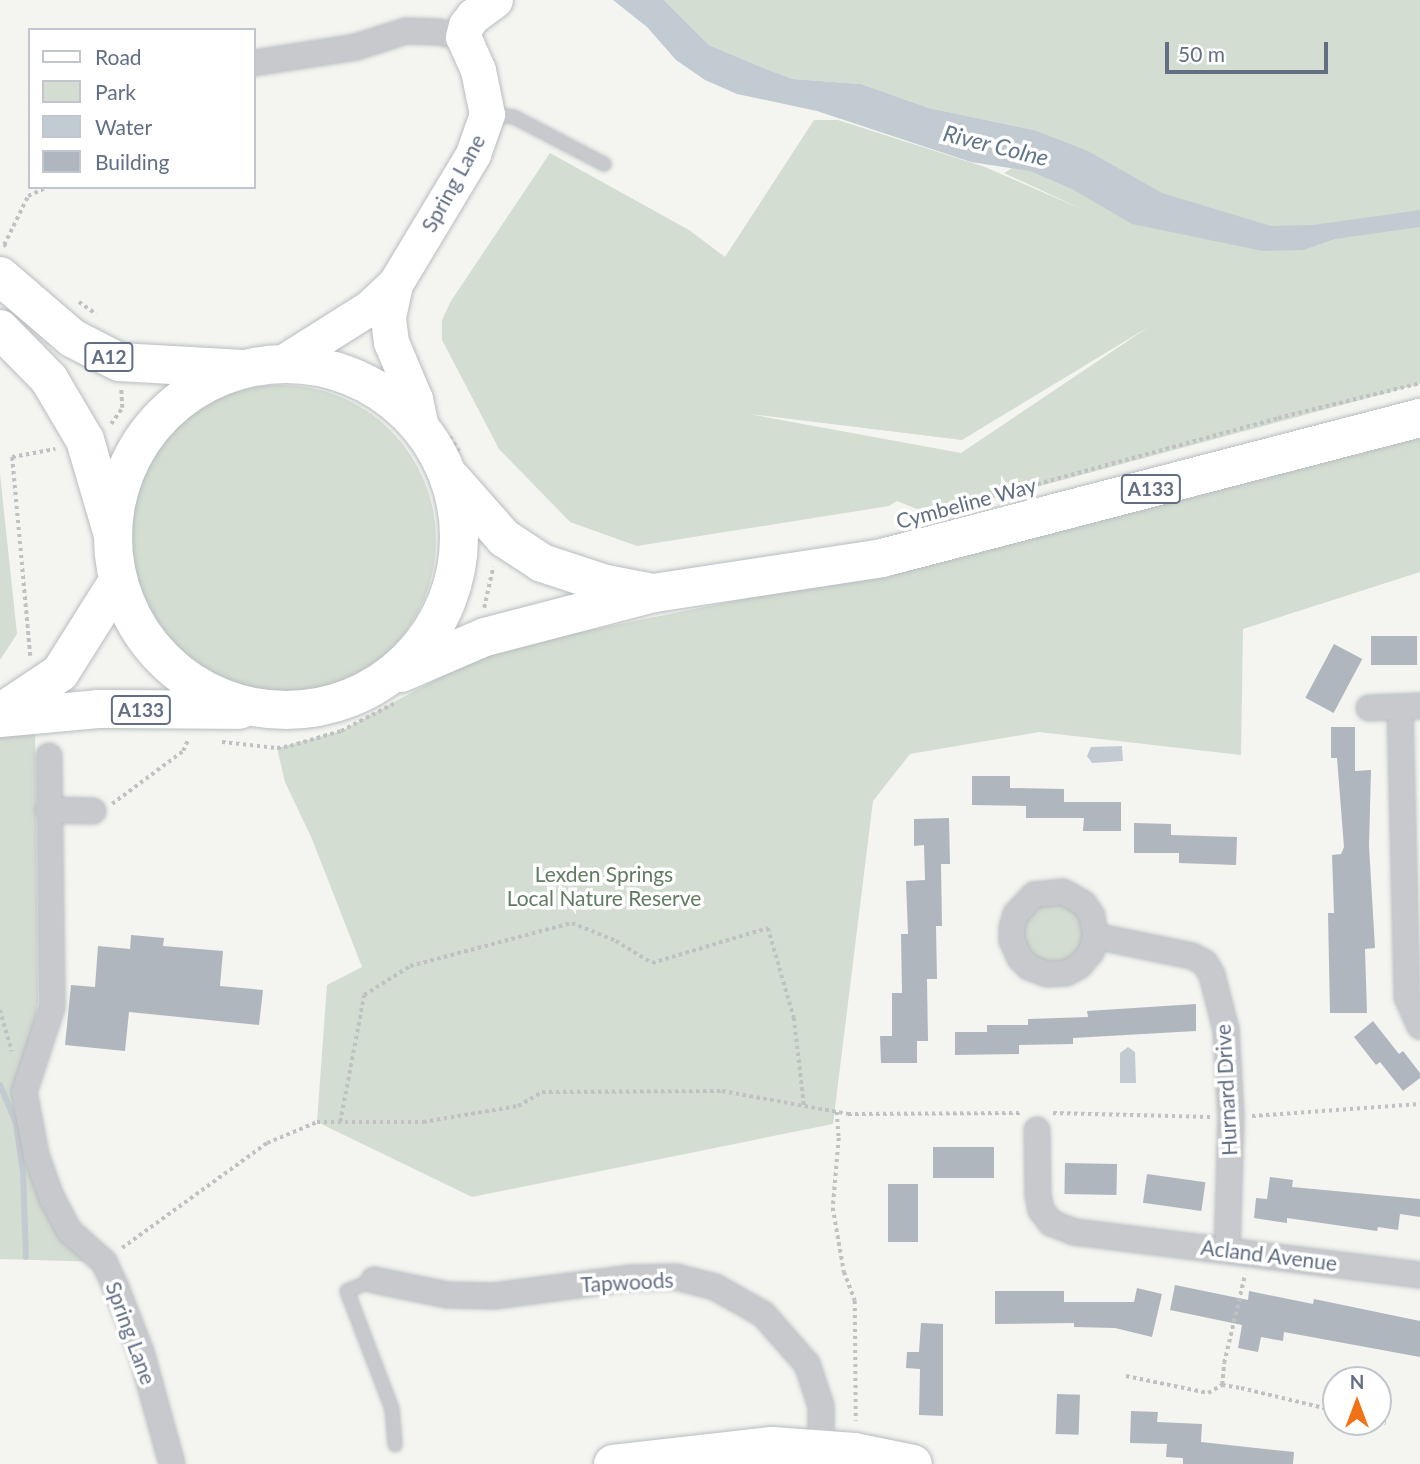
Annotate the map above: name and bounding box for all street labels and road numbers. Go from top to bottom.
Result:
street label: Spring Lane [416,130,490,236]
road number: A12 [83,342,135,372]
street label: Cymbeline Way [893,472,1039,534]
road number: A133 [1120,474,1182,504]
road number: A133 [110,694,172,726]
street label: Hurnard Drive [1210,1024,1242,1156]
street label: Acland Avenue [1199,1234,1339,1276]
street label: Tapwoods [580,1267,674,1297]
street label: Spring Lane [101,1278,161,1388]

